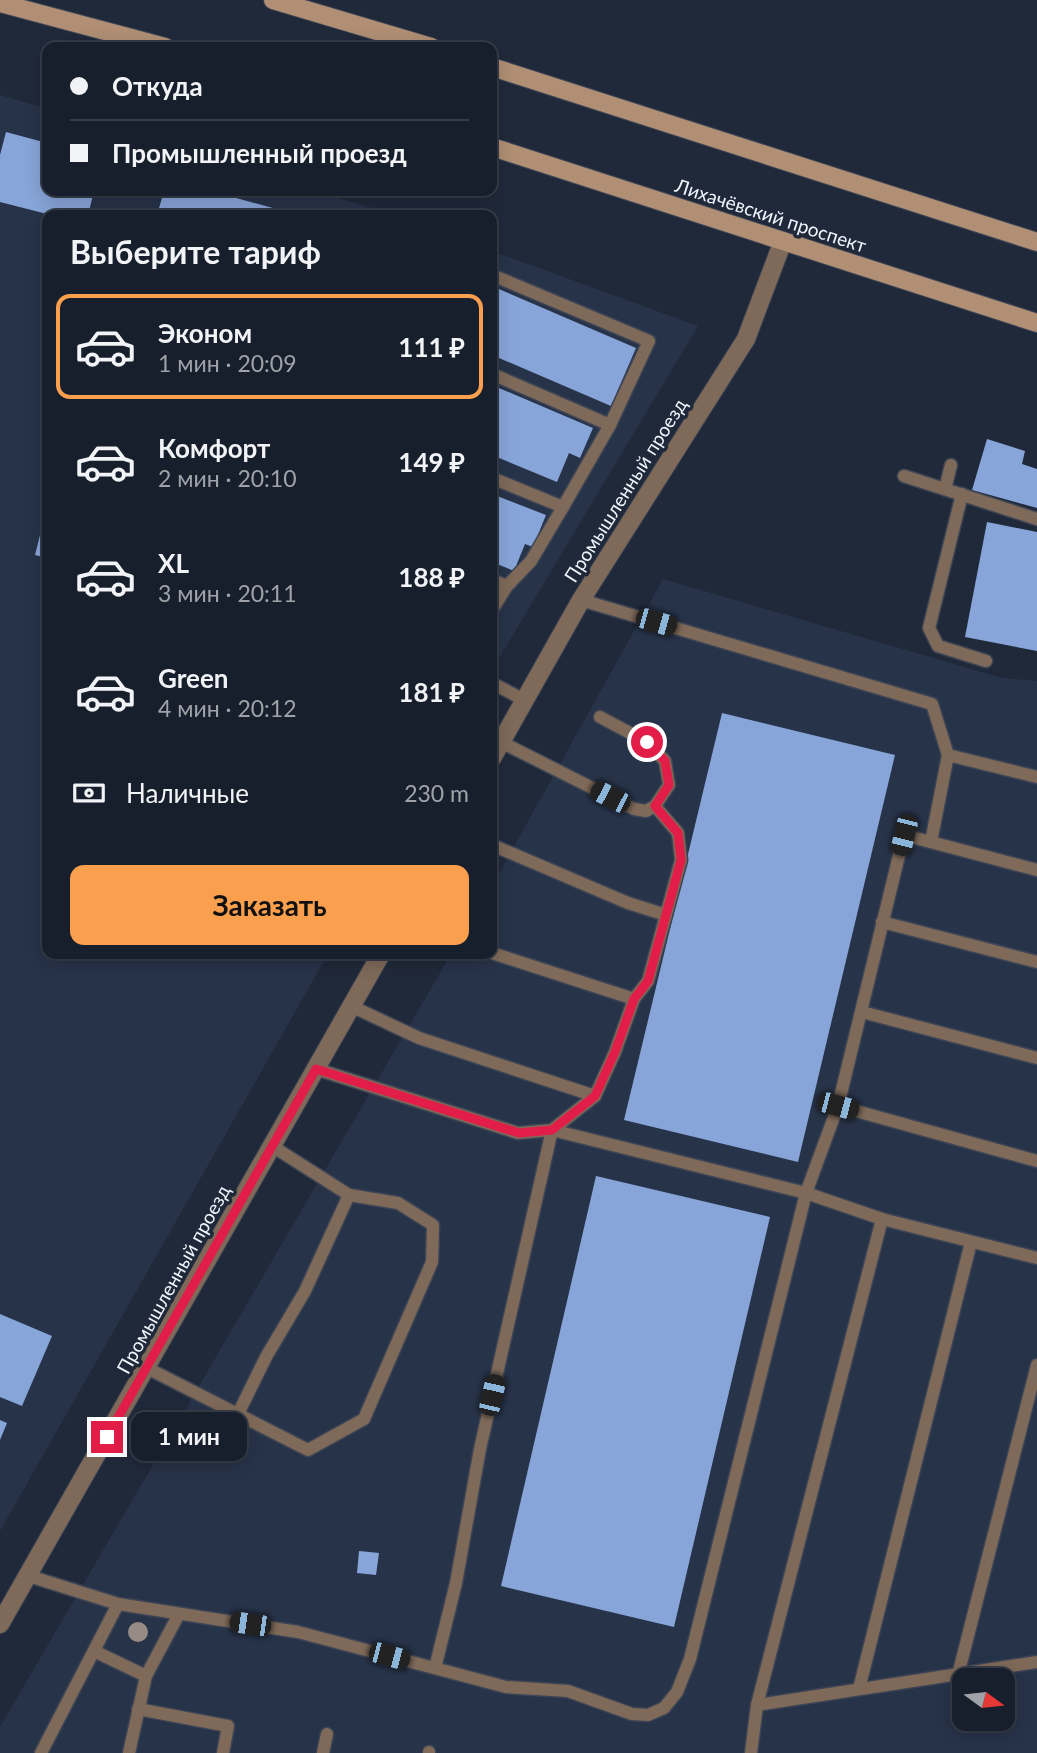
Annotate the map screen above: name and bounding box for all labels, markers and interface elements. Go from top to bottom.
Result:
text: Откуда [112,70,203,102]
text: Промышленный проезд [112,137,407,169]
street label: Лихачёвский проспект [672,173,870,257]
text: Выберите тариф [70,232,321,271]
icon: car [74,315,137,378]
text: Эконом [158,317,252,349]
text: 111 ₽ [398,331,465,363]
text: 1 мин · 20:09 [158,349,297,377]
street label: Промышленный проезд [559,394,691,586]
icon: car [74,430,137,493]
text: Комфорт [158,432,270,464]
text: 149 ₽ [398,446,465,478]
text: 2 мин · 20:10 [158,464,297,492]
icon: car [74,545,137,608]
text: XL [158,547,189,579]
text: 188 ₽ [398,561,465,593]
text: 3 мин · 20:11 [158,579,297,607]
car [633,606,680,638]
icon: car [74,660,137,723]
text: Green [158,662,228,694]
text: 181 ₽ [398,676,465,708]
text: 4 мин · 20:12 [158,694,297,722]
route start [631,726,663,758]
icon: cash [70,774,108,812]
text: Наличные [126,777,249,809]
car [587,778,634,816]
text: 230 m [404,779,469,807]
car [889,812,920,858]
button: Заказать [70,865,469,945]
car [815,1090,862,1122]
street label: Промышленный проезд [111,1180,235,1377]
car [478,1372,507,1418]
callout: 1 мин [132,1412,247,1462]
route end [91,1421,123,1453]
text: 1 мин [158,1422,220,1450]
car [228,1611,273,1637]
car [366,1640,413,1672]
north arrow [952,1668,1015,1731]
map controls [952,1668,1015,1731]

